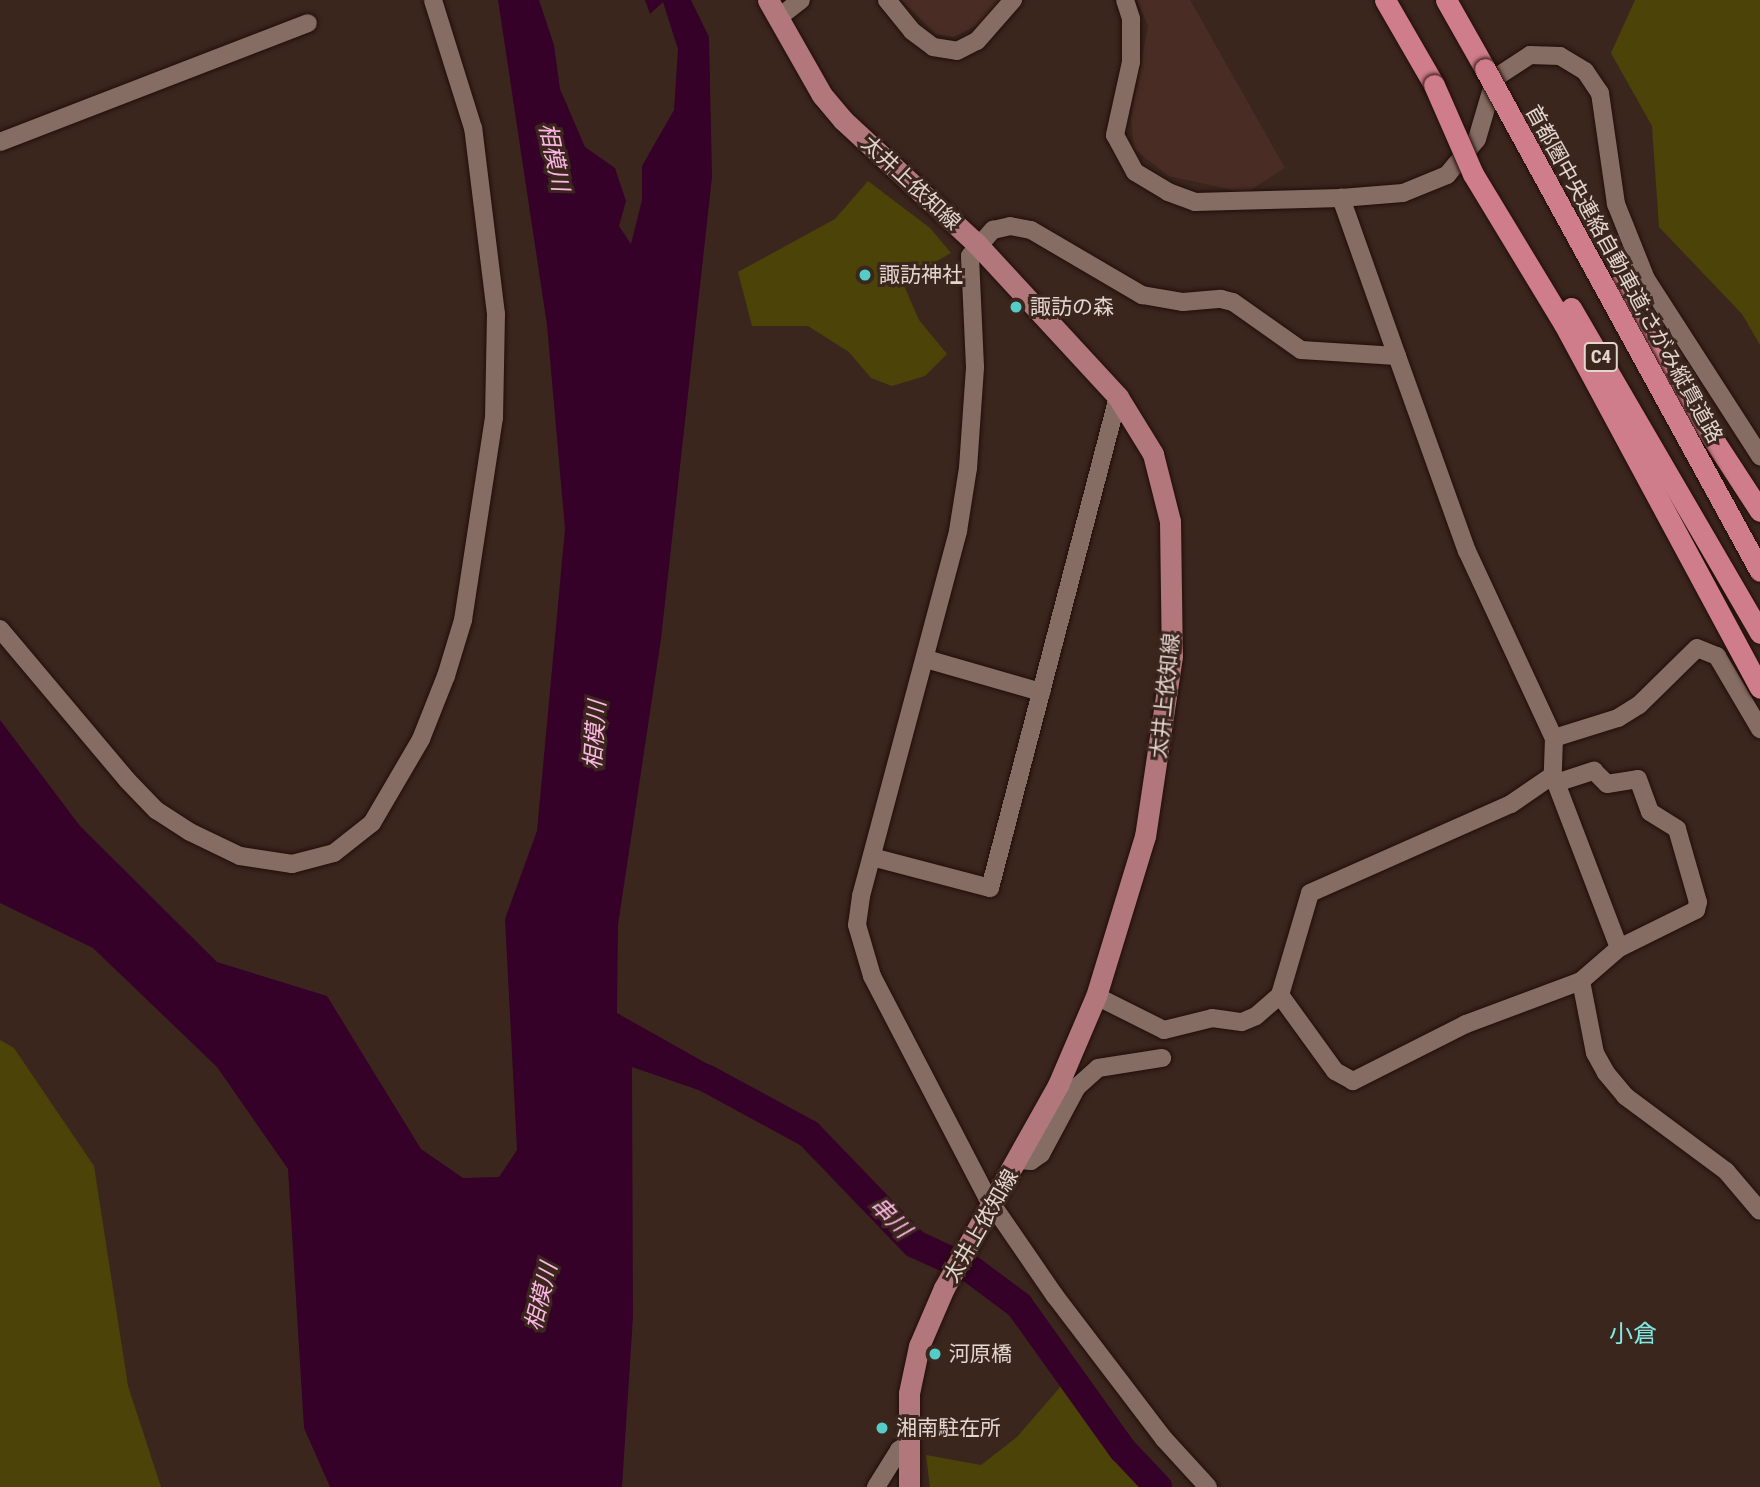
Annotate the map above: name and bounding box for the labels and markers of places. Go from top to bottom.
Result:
place label: 諏訪神社 [879,262,963,288]
marker: 諏訪神社 [857,267,873,283]
place label: 諏訪の森 [1030,294,1114,320]
marker: 諏訪の森 [1008,299,1024,315]
place label: 河原橋 [949,1341,1012,1367]
marker: 河原橋 [927,1346,943,1362]
place label: 湘南駐在所 [896,1415,1001,1441]
marker: 湘南駐在所 [874,1420,890,1436]

